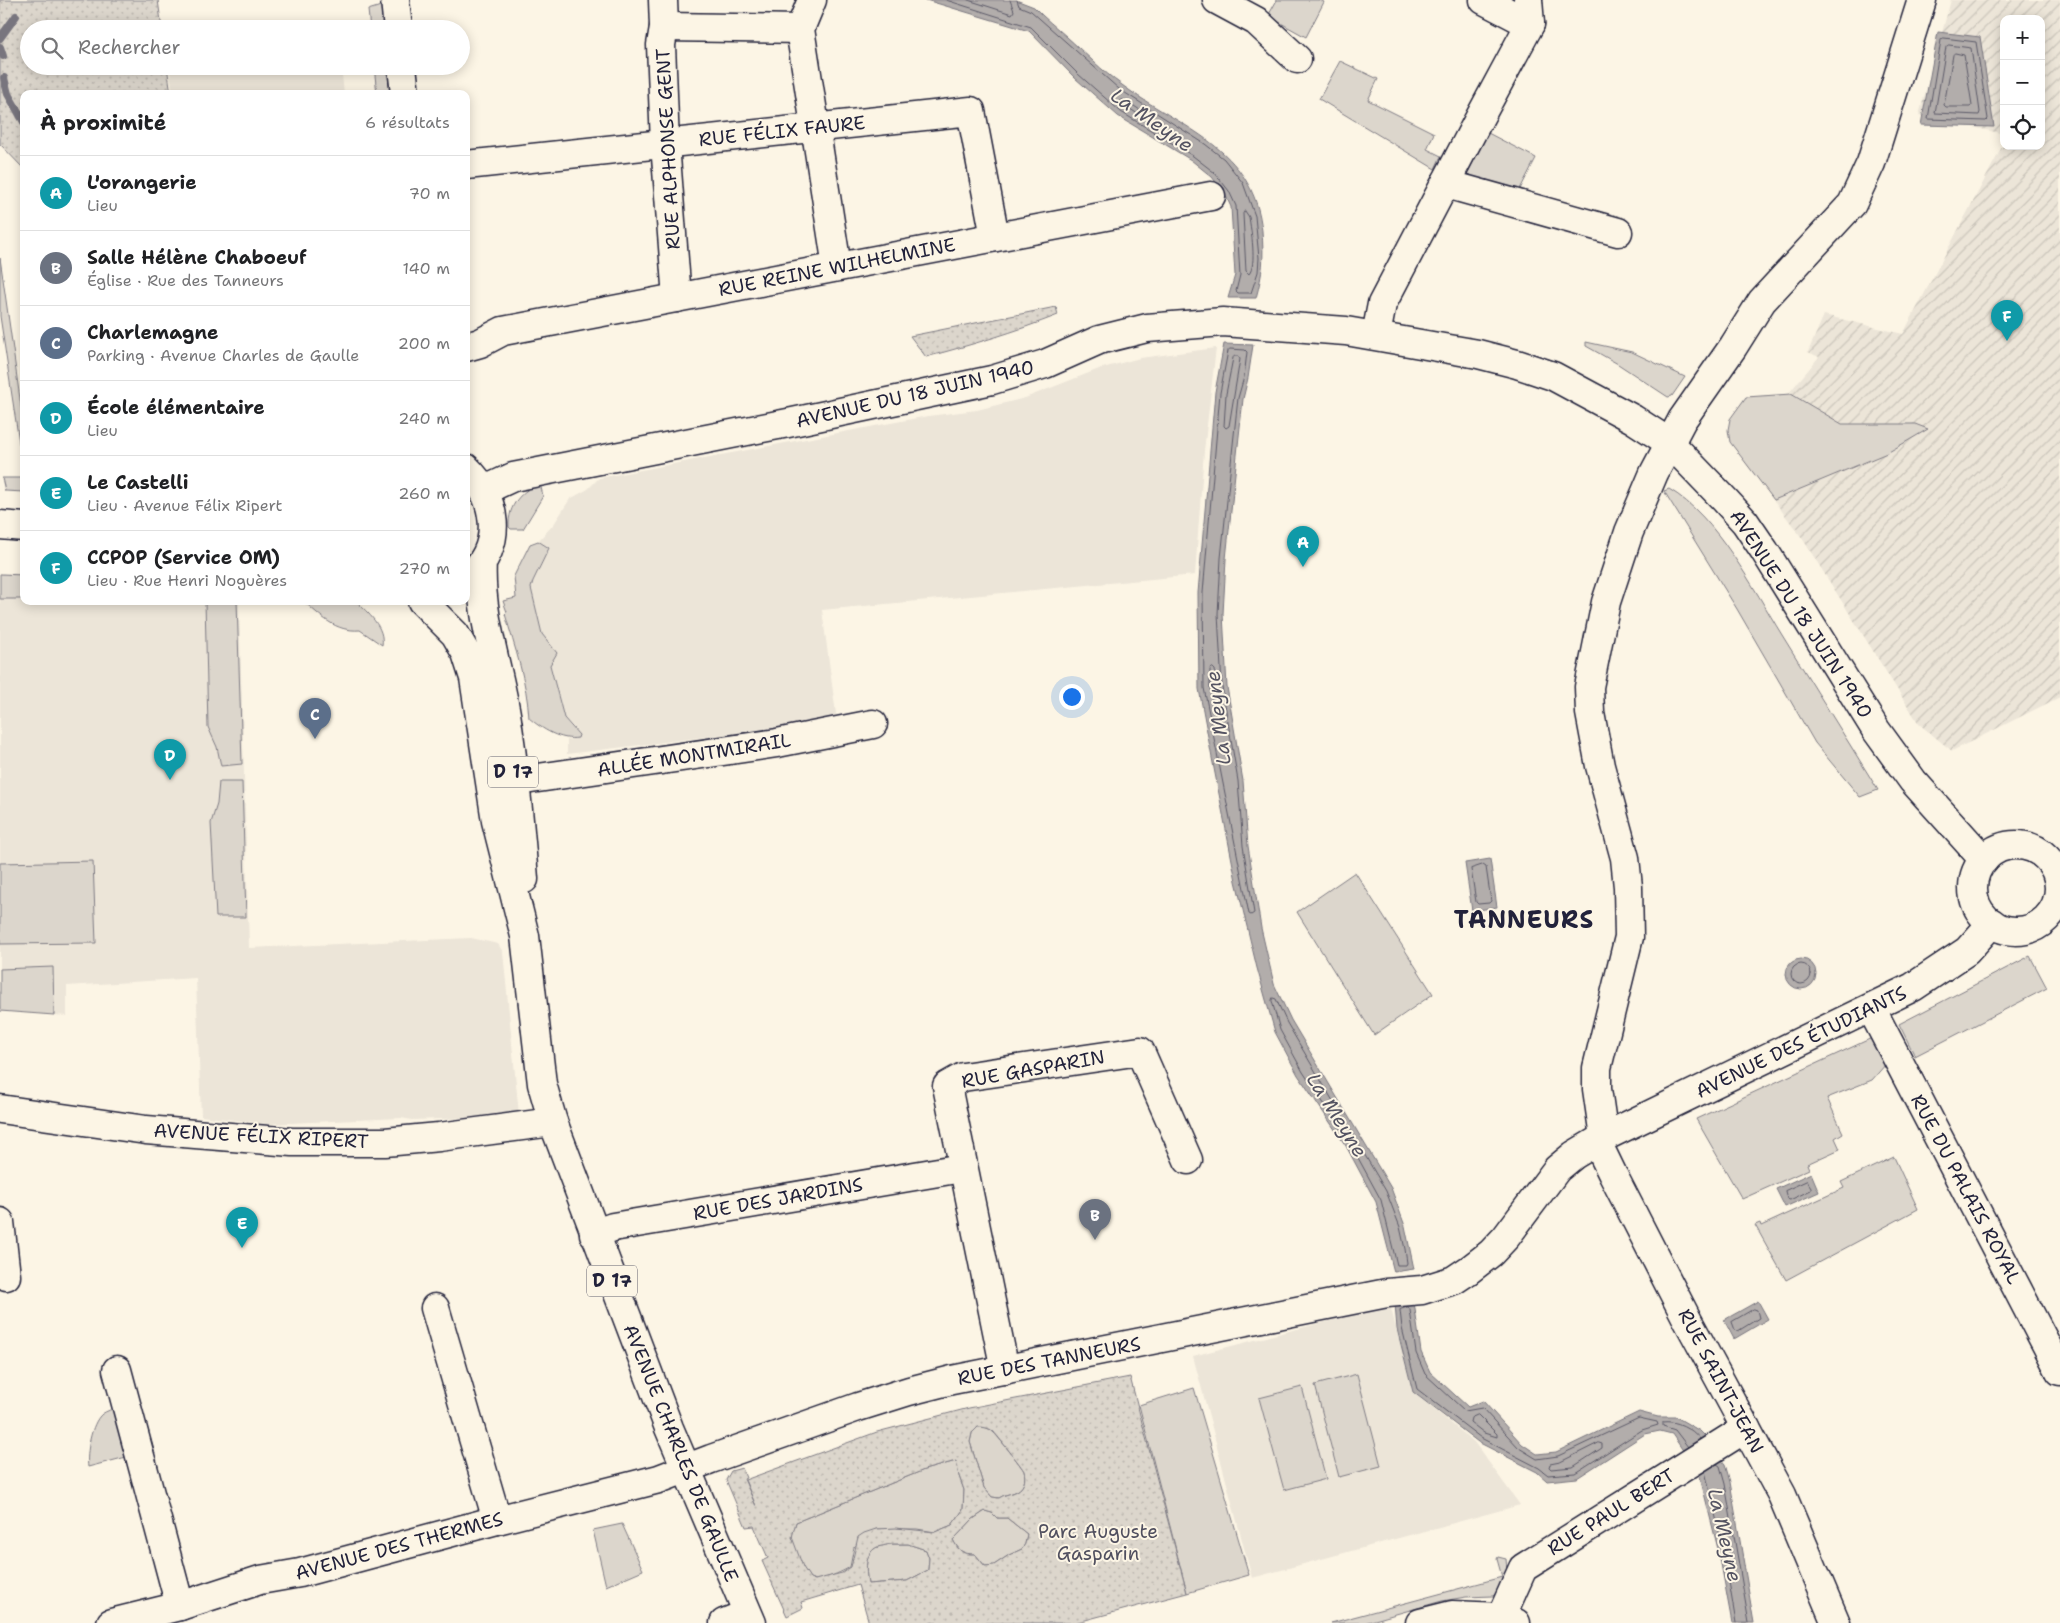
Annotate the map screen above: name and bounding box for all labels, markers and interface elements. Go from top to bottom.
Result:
map controls [2000,15,2045,150]
button: + [2000,15,2045,60]
search box [20,20,470,75]
icon: search [38,34,66,62]
text: Rechercher [78,35,181,60]
street label: RUE ALPHONSE GENT [650,48,686,250]
button: − [2000,60,2045,105]
water label: La Meyne [1106,82,1198,158]
button: locate [2000,105,2045,150]
text: À proximité [40,109,166,137]
street label: RUE FÉLIX FAURE [698,109,866,152]
text: 6 résultats [365,112,450,133]
text: L'orangerie [87,170,197,195]
text: A [50,183,62,204]
text: 70 m [409,183,450,204]
text: Lieu [87,195,118,216]
street label: RUE REINE WILHELMINE [716,232,958,302]
text: Salle Hélène Chaboeuf [87,245,307,270]
text: B [51,258,61,279]
text: 140 m [403,258,450,279]
text: Église · Rue des Tanneurs [87,270,284,291]
pin: F [1991,300,2023,341]
text: Charlemagne [87,320,219,345]
text: C [51,333,61,354]
text: 200 m [398,333,450,354]
text: Parking · Avenue Charles de Gaulle [87,345,359,366]
street label: AVENUE DU 18 JUIN 1940 [793,354,1037,434]
text: École élémentaire [87,395,265,420]
text: D [50,408,62,429]
text: 240 m [398,408,450,429]
text: Lieu [87,420,118,441]
text: Le Castelli [87,470,189,495]
text: E [51,483,61,504]
text: 260 m [398,483,450,504]
text: Lieu · Avenue Félix Ripert [87,495,283,516]
street label: AVENUE DU 18 JUIN 1940 [1724,505,1878,723]
pin: A [1287,526,1319,567]
text: CCPOP (Service OM) [87,545,280,570]
text: F [51,558,61,579]
text: 270 m [399,558,450,579]
text: Lieu · Rue Henri Noguères [87,570,287,591]
water label: La Meyne [1199,669,1237,767]
your location [1059,684,1085,710]
pin: C [299,698,331,739]
street label: ALLÉE MONTMIRAIL [595,726,793,783]
pin: D [154,739,186,780]
road number: D 17 [488,756,538,788]
district label: TANNEURS [1454,904,1594,936]
street label: AVENUE DES ÉTUDIANTS [1691,979,1911,1104]
street label: RUE GASPARIN [960,1044,1106,1094]
water label: La Meyne [1301,1068,1373,1162]
street label: RUE DU PALAIS ROYAL [1905,1090,2027,1288]
street label: AVENUE FÉLIX RIPERT [153,1117,369,1154]
street label: RUE DES JARDINS [691,1172,865,1226]
pin: B [1079,1199,1111,1240]
pin: E [226,1207,258,1248]
road number: D 17 [587,1266,637,1296]
street label: RUE SAINT-JEAN [1672,1304,1770,1458]
street label: AVENUE CHARLES DE GAULLE [618,1320,744,1586]
street label: RUE DES TANNEURS [955,1331,1143,1391]
street label: RUE PAUL BERT [1543,1463,1680,1561]
water label: La Meyne [1702,1486,1748,1584]
street label: AVENUE DES THERMES [292,1506,506,1586]
park label: Parc Auguste Gasparin [1038,1519,1158,1566]

